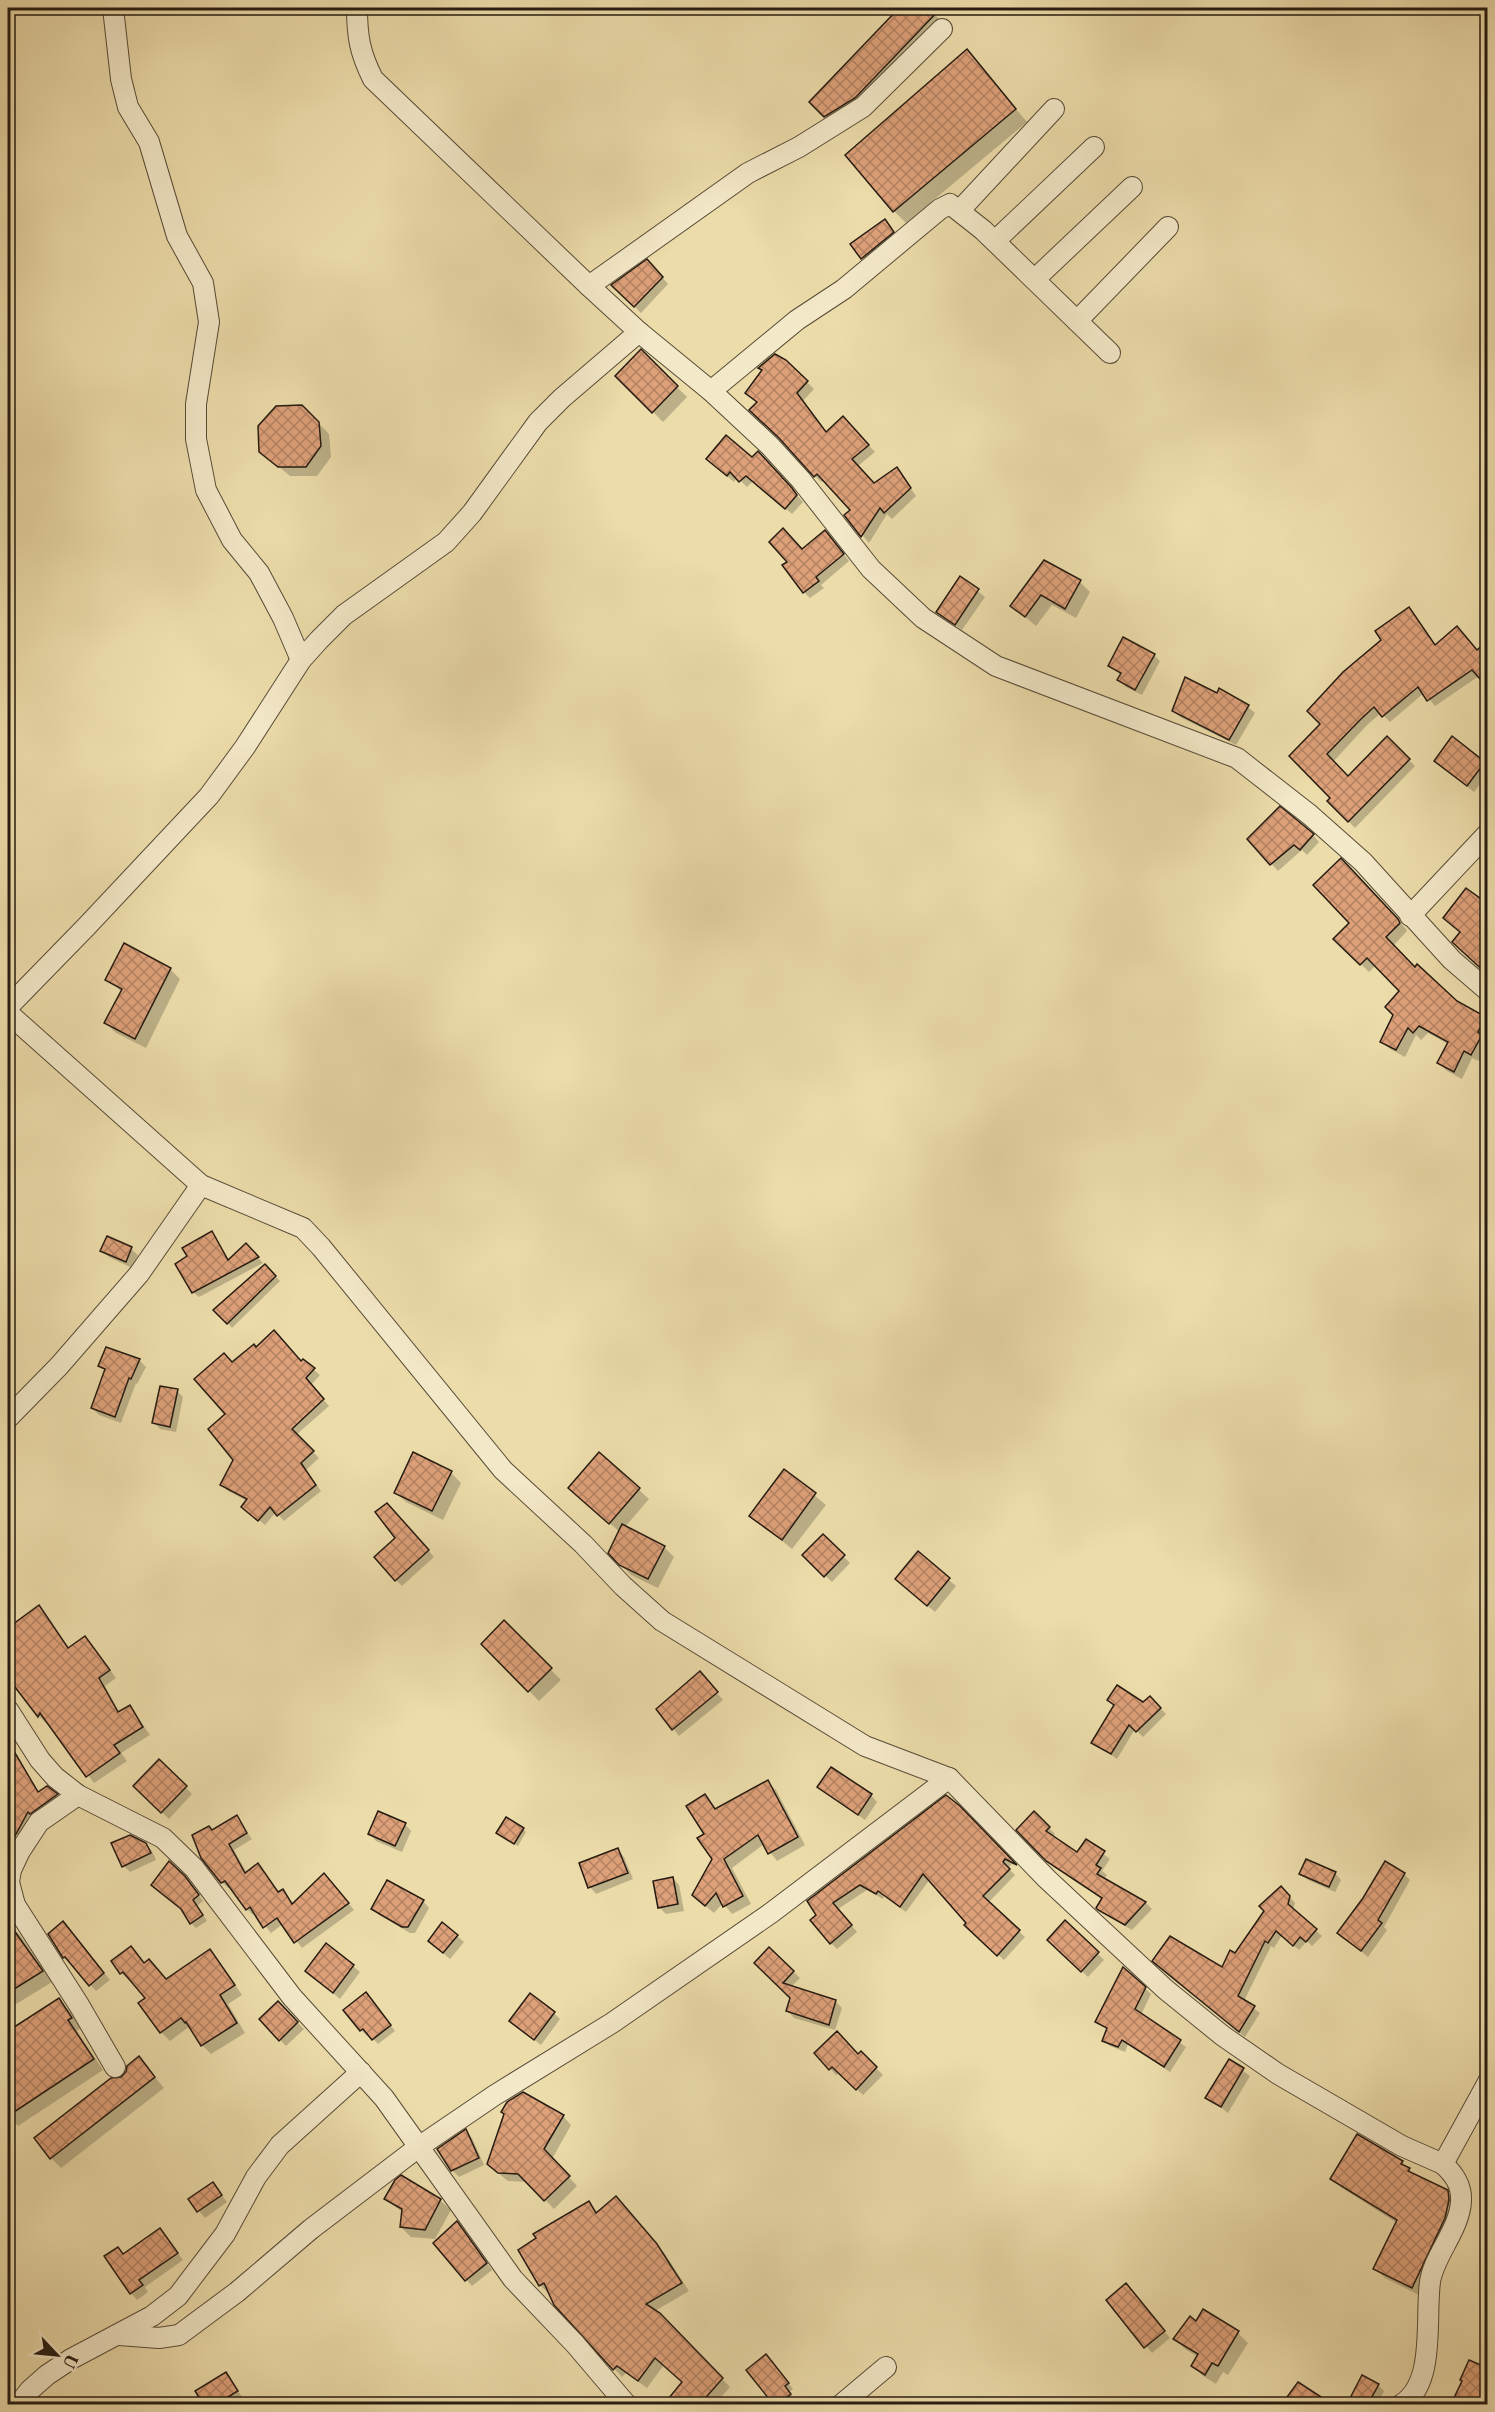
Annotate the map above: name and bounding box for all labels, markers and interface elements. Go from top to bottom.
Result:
north arrow [27,2325,87,2385]
text: U [59,2351,82,2372]

